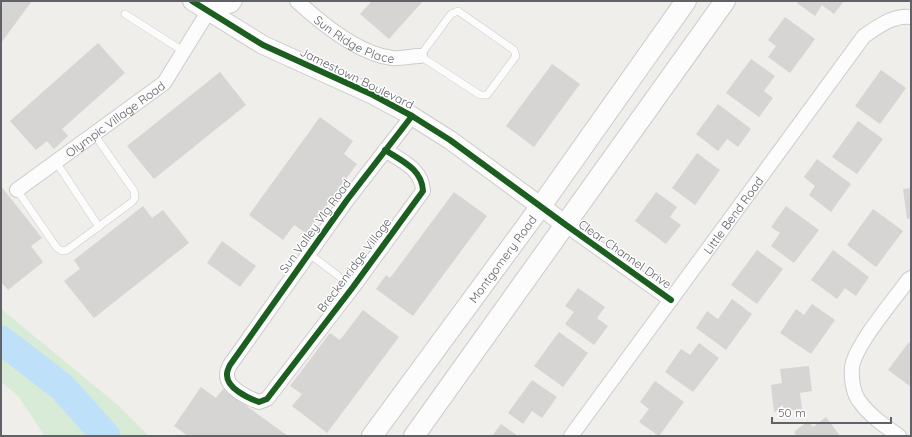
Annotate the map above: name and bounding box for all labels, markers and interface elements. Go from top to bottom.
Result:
street label: Sun Ridge Place [311,12,396,66]
street label: Jamestown Boulevard [298,44,416,112]
street label: Olympic Village Road [62,78,168,160]
street label: Little Bend Road [700,174,766,256]
street label: Sun Valley Vlg Road [276,176,354,276]
street label: Montgomery Road [465,212,539,305]
street label: Breckenridge Village [314,215,394,315]
street label: Clear Channel Drive [576,216,675,292]
scale bar [772,399,891,425]
text: 50 m [778,405,806,420]

